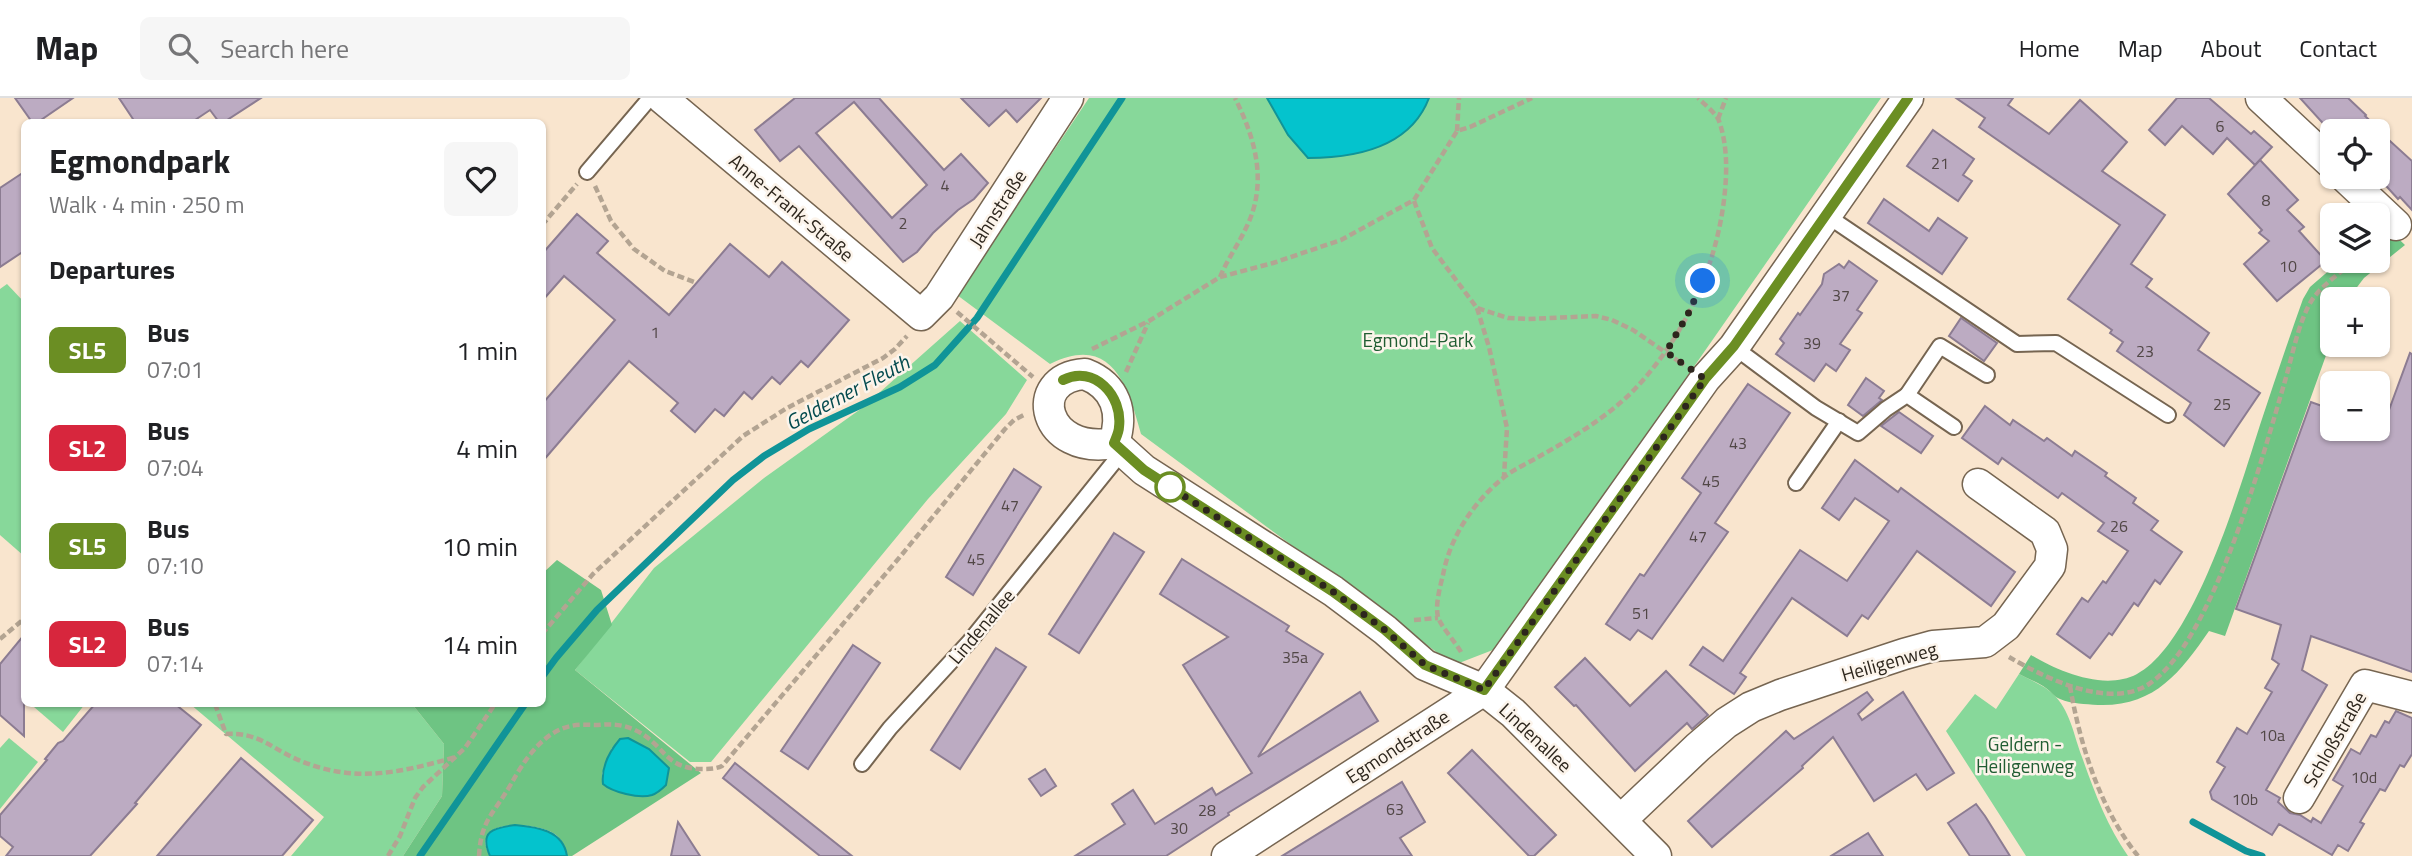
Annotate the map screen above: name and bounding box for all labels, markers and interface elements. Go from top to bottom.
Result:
search box [140,17,630,80]
text: Map [35,23,98,73]
icon: search [164,29,202,67]
text: Search here [220,29,349,68]
text: Home [2019,30,2080,66]
text: Map [2118,30,2163,66]
text: About [2201,30,2261,66]
text: Contact [2299,30,2377,66]
house number: 6 [2216,114,2225,138]
map controls [2320,119,2390,441]
button: locate [2320,119,2390,189]
text: Egmondpark [49,136,230,186]
button: heart [444,142,518,216]
street label: Anne-Frank-Straße [723,146,861,268]
house number: 21 [1931,151,1949,175]
street label: Jahnstraße [961,163,1033,253]
house number: 4 [941,173,950,197]
text: Walk · 4 min · 250 m [49,187,245,222]
house number: 8 [2262,188,2271,212]
button: layers [2320,203,2390,273]
house number: 2 [899,211,907,235]
text: Departures [49,250,175,289]
house number: 10 [2279,254,2297,278]
your location [1685,263,1720,298]
house number: 37 [1832,283,1850,307]
button: + [2320,287,2390,357]
text: Bus [147,313,189,352]
house number: 1 [651,320,659,344]
park label: Egmond-Park [1363,325,1473,354]
text: 1 min [456,331,518,370]
house number: 39 [1803,331,1821,355]
text: SL5 [69,332,106,368]
house number: 23 [2136,339,2154,363]
water label: Gelderner Fleuth [779,346,915,438]
text: 07:01 [147,352,204,387]
button: − [2320,371,2390,441]
house number: 25 [2213,392,2231,416]
text: Bus [147,411,189,450]
text: 4 min [456,429,518,468]
text: SL2 [69,430,106,466]
house number: 43 [1729,431,1747,455]
text: 07:04 [147,450,204,485]
house number: 45 [1702,469,1720,493]
unlabelled marker [1155,472,1185,502]
house number: 47 [1001,493,1019,517]
text: Bus [147,509,189,548]
house number: 26 [2110,514,2128,538]
house number: 47 [1689,524,1707,548]
text: 10 min [442,527,518,566]
text: SL5 [69,528,106,564]
house number: 45 [967,547,985,571]
text: 07:10 [147,548,204,583]
street label: Lindenallee [941,582,1021,670]
house number: 51 [1632,601,1650,625]
text: Bus [147,607,189,646]
text: 14 min [442,625,518,664]
text: SL2 [69,626,106,662]
street label: Heiligenweg [1838,633,1940,688]
house number: 35a [1282,645,1308,669]
text: 07:14 [147,646,204,681]
street label: Schloßstraße [2295,686,2373,792]
street label: Lindenallee [1493,695,1579,779]
street label: Egmondstraße [1340,702,1454,790]
house number: 10a [2259,723,2285,747]
park label: Geldern - Heiligenweg [1976,729,2074,780]
house number: 10d [2351,765,2377,789]
house number: 10b [2232,787,2258,811]
house number: 63 [1386,797,1404,821]
house number: 28 [1198,798,1216,822]
house number: 30 [1170,816,1188,840]

